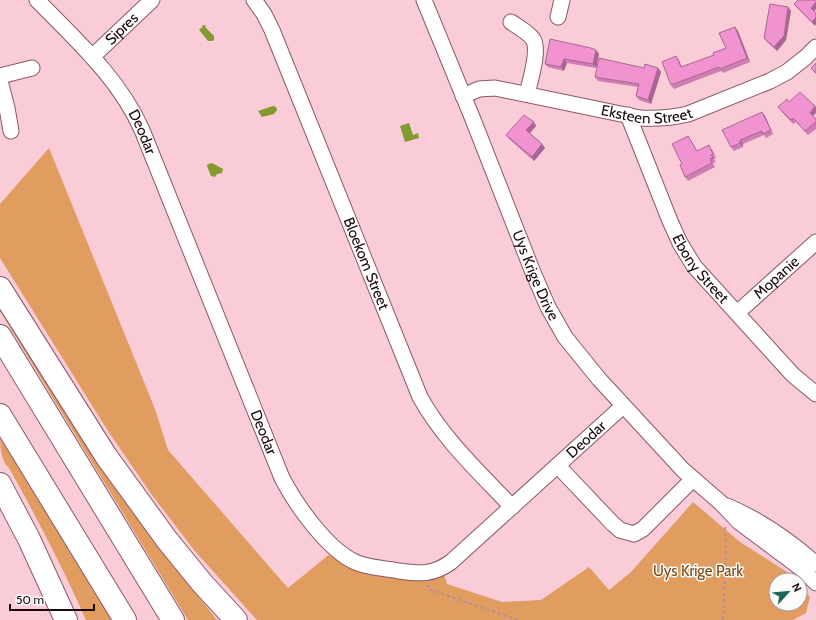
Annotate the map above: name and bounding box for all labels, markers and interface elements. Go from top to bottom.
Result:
street label: Sipres [102,9,142,49]
street label: Eksteen Street [599,101,695,127]
street label: Deodar [124,106,160,157]
street label: Bloekom Street [340,215,393,312]
street label: Uys Krige Drive [508,228,563,324]
street label: Ebony Street [668,232,732,307]
street label: Mopanie [750,252,803,303]
street label: Deodar [247,407,281,458]
street label: Deodar [563,417,610,462]
park label: Uys Krige Park [653,562,743,580]
north arrow [768,572,808,612]
text: N [789,581,805,594]
scale bar [10,586,94,612]
text: 50 m [16,592,44,607]

